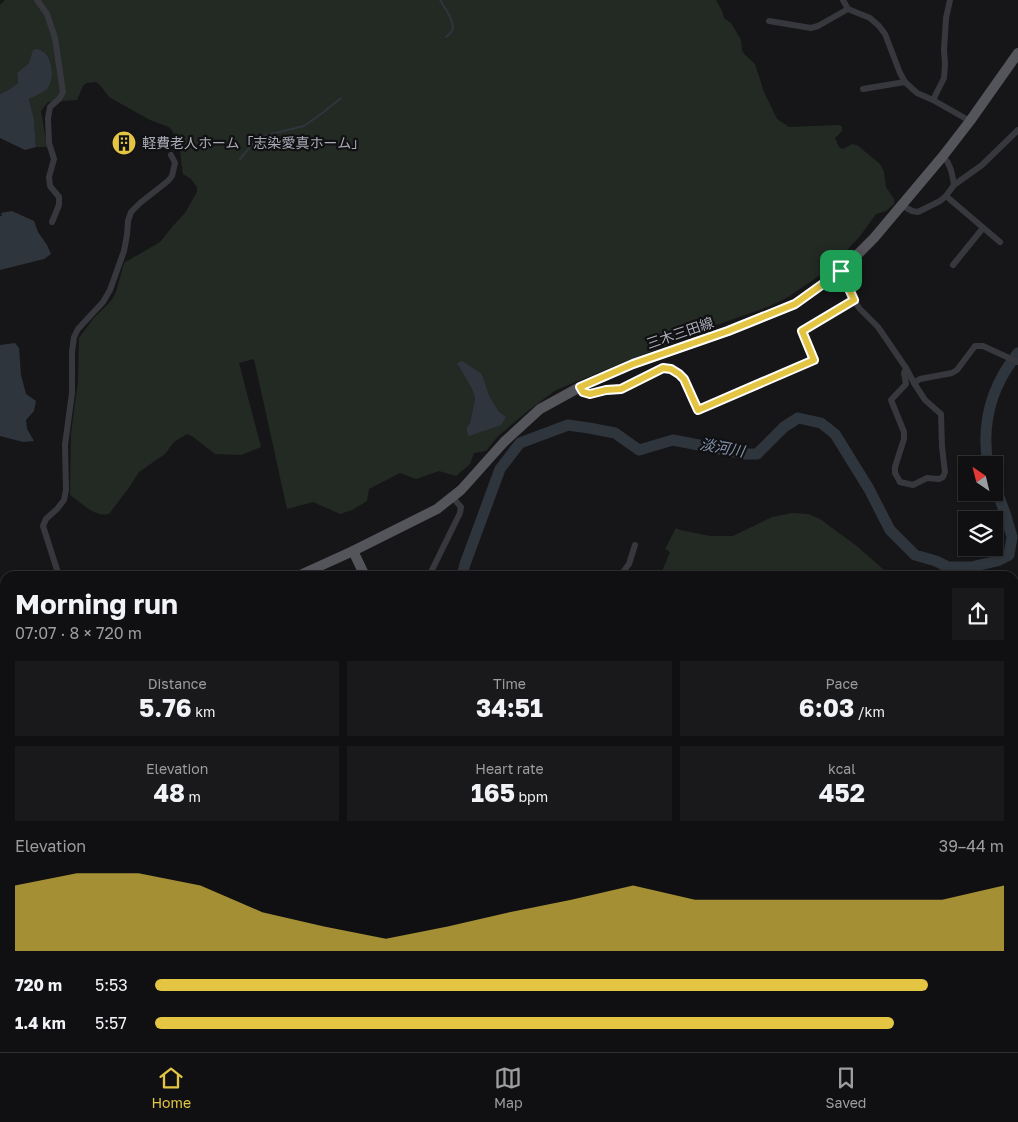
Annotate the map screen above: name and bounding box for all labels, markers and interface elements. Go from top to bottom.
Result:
building icon: 軽費老人ホーム「志染愛真ホーム」 [111,130,137,156]
place label: 軽費老人ホーム「志染愛真ホーム」 [142,134,365,151]
pin [820,250,862,292]
icon: arrive [827,257,855,285]
street label: 三木三田線 [644,313,716,352]
water label: 淡河川 [698,434,748,460]
north arrow [958,456,1002,501]
map controls [958,456,1003,556]
button: layers [958,511,1003,556]
text: Morning run [15,587,178,620]
button: share [952,588,1004,640]
text: 07:07 · 8 × 720 m [15,623,142,643]
text: Distance [148,675,207,692]
text: Time [493,675,526,692]
text: Pace [825,675,858,692]
text: 5.76 [139,692,192,723]
text: 34:51 [476,692,543,723]
text: 6:03 [799,692,854,723]
text: km [192,703,215,720]
text: /km [854,703,885,720]
text: Elevation [146,760,208,777]
text: Heart rate [475,760,544,777]
text: kcal [828,760,856,777]
text: 48 [153,777,185,808]
text: 165 [471,777,515,808]
text: 452 [819,777,865,808]
text: m [185,788,201,805]
text: bpm [515,788,548,805]
text: Elevation [15,836,86,856]
text: 39–44 m [939,836,1004,856]
text: 720 m [15,975,62,995]
text: 5:53 [95,975,128,995]
text: 1.4 km [15,1013,66,1033]
text: 5:57 [95,1013,127,1033]
tab: Home [151,1064,191,1111]
tab: Map [494,1064,523,1111]
tab: Saved [826,1064,866,1111]

